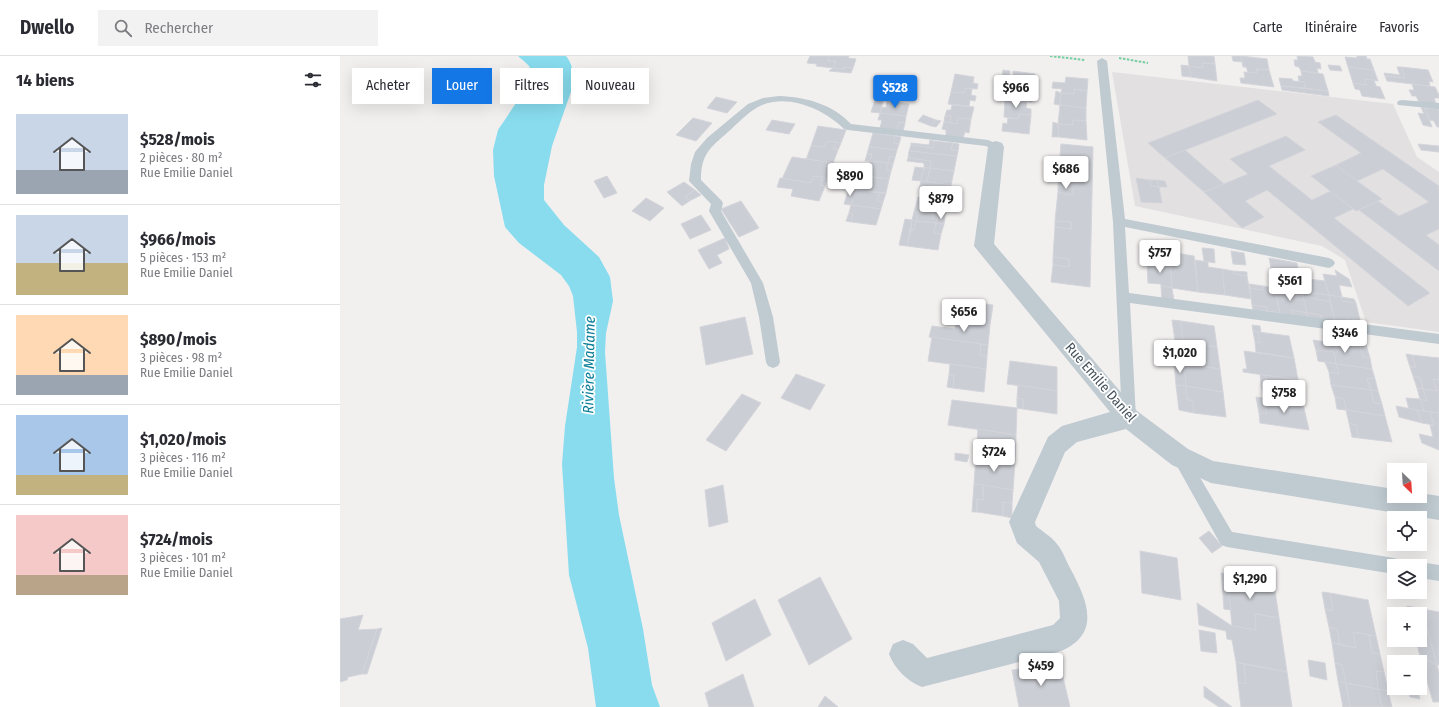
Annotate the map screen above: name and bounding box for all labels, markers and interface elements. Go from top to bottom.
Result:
search box [98,10,378,46]
text: Dwello [20,16,74,39]
icon: search [112,17,134,39]
text: Rechercher [144,19,213,37]
text: Carte [1253,19,1283,36]
text: Itinéraire [1305,19,1357,36]
text: Favoris [1379,19,1419,36]
chip: Acheter [352,68,424,104]
chip: Louer [432,68,492,104]
chip: Filtres [500,68,563,104]
chip: Nouveau [571,68,649,104]
icon: filters [302,69,324,91]
text: 14 biens [16,70,74,91]
pin: $528 [871,75,919,109]
pin: $966 [992,75,1040,109]
text: $528 [882,80,908,95]
text: $966 [1003,80,1029,95]
text: $528/mois [140,129,215,150]
icon: home [48,130,96,178]
text: 2 pièces · 80 m² [140,150,223,165]
pin: $686 [1042,156,1090,190]
text: $686 [1053,161,1079,176]
pin: $890 [826,163,874,197]
text: Rue Emilie Daniel [140,165,233,180]
text: $890 [836,168,864,183]
pin: $879 [917,186,965,220]
text: $879 [928,191,954,206]
text: $966/mois [140,229,216,250]
icon: home [48,231,96,279]
pin: $757 [1136,240,1184,274]
text: $757 [1148,245,1172,260]
text: 5 pièces · 153 m² [140,250,226,265]
text: Rue Emilie Daniel [140,265,233,280]
pin: $561 [1266,268,1314,302]
text: $561 [1278,273,1302,288]
pin: $656 [940,299,988,333]
text: $656 [951,304,977,319]
water label: Rivière Madame [579,316,599,414]
pin: $346 [1321,320,1369,354]
text: $346 [1332,325,1358,340]
text: $890/mois [140,329,217,350]
icon: home [48,331,96,379]
street label: Rue Emilie Daniel [1062,339,1140,426]
pin: $1,020 [1147,340,1213,374]
text: $1,020 [1163,345,1197,360]
text: 3 pièces · 98 m² [140,350,222,365]
text: Rue Emilie Daniel [140,365,233,380]
pin: $758 [1260,380,1308,414]
text: $758 [1272,385,1296,400]
text: $1,020/mois [140,429,226,450]
icon: home [48,431,96,479]
pin: $724 [970,439,1018,473]
text: $724 [982,444,1006,459]
text: 3 pièces · 116 m² [140,450,226,465]
north arrow [1387,463,1427,503]
map controls [1387,463,1427,695]
text: Rue Emilie Daniel [140,465,233,480]
button: locate [1387,511,1427,551]
text: $724/mois [140,529,213,550]
icon: home [48,531,96,579]
text: 3 pièces · 101 m² [140,550,226,565]
button: layers [1387,559,1427,599]
text: Rue Emilie Daniel [140,565,233,580]
pin: $1,290 [1217,566,1283,600]
text: $1,290 [1233,571,1267,586]
button: + [1387,607,1427,647]
pin: $459 [1017,653,1065,687]
button: − [1387,655,1427,695]
text: $459 [1028,658,1054,673]

